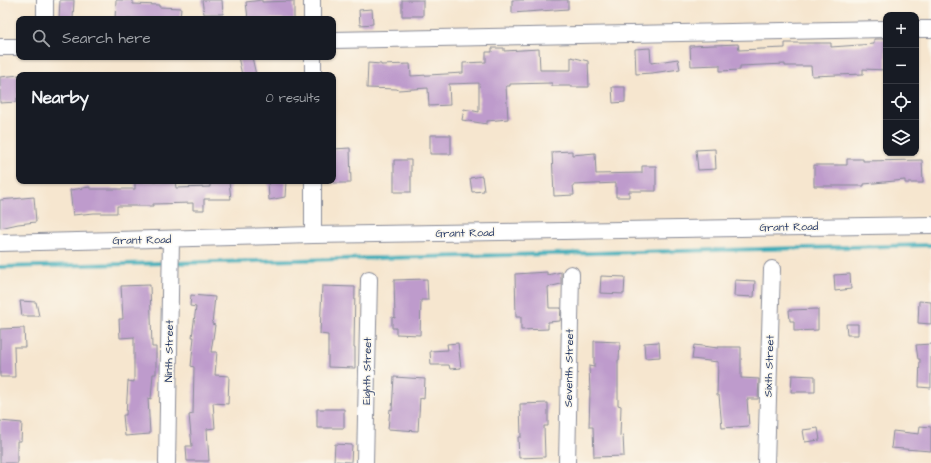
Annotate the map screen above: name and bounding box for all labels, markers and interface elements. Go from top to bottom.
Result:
map controls [883,12,919,156]
button: + [883,12,919,48]
search box [16,16,336,60]
icon: search [30,27,52,49]
text: Search here [62,28,151,49]
button: − [883,48,919,84]
button: locate [883,84,919,120]
text: Nearby [32,86,89,110]
text: 0 results [265,89,320,107]
button: layers [883,120,919,156]
street label: Grant Road [759,219,819,235]
street label: Grant Road [435,225,495,241]
street label: Grant Road [112,232,172,248]
street label: Ninth Street [161,319,177,382]
street label: Seventh Street [561,328,577,407]
street label: Sixth Street [760,334,778,397]
street label: Eighth Street [359,337,376,405]

